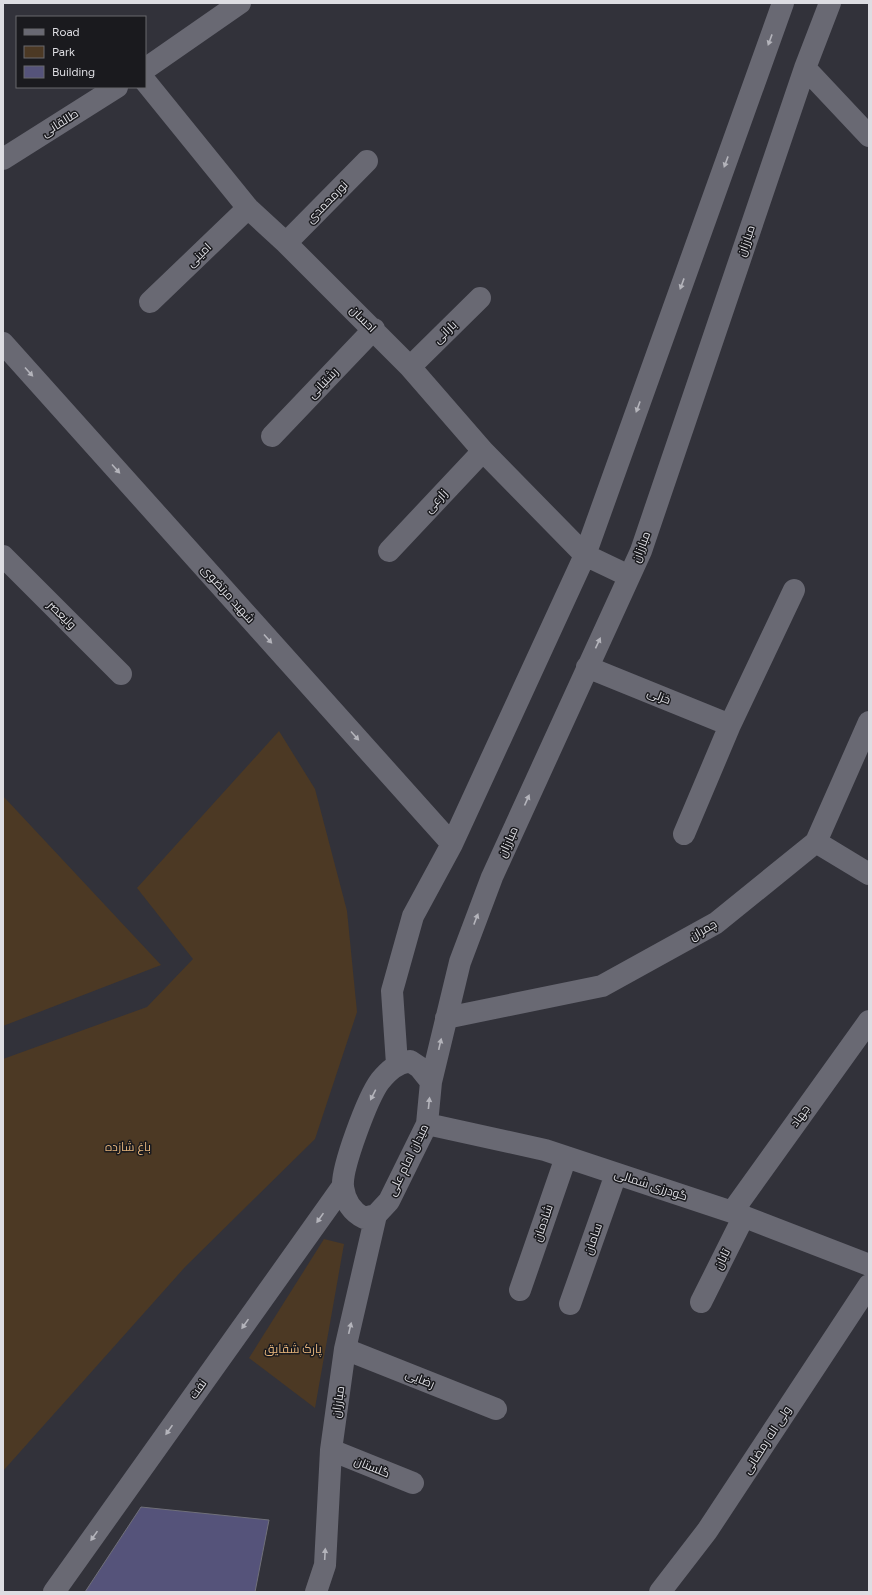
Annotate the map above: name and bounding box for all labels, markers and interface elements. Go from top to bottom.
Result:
legend [16,16,146,88]
text: Road [52,25,80,39]
one-way arrow [767,34,773,46]
text: Park [52,45,75,59]
text: Building [52,65,95,79]
street label: طالقانی [39,106,81,140]
one-way arrow [723,156,729,168]
street label: نورمحمدی [303,178,351,226]
street label: مبارزان [734,223,758,259]
street label: امینی [184,240,214,270]
one-way arrow [679,279,685,291]
street label: احسان [347,303,379,335]
street label: بارانی [430,318,460,346]
street label: رشتیانی [305,365,341,401]
one-way arrow [24,368,33,377]
one-way arrow [635,401,641,413]
one-way arrow [111,464,121,474]
street label: زارعی [422,486,450,516]
street label: مبارزان [629,529,653,565]
street label: شهید مرتضوی [198,562,258,626]
street label: ولیعصر [44,597,79,632]
one-way arrow [264,634,273,644]
one-way arrow [595,637,601,649]
street label: خزلی [645,685,673,707]
one-way arrow [350,731,359,740]
one-way arrow [524,794,530,805]
street label: مبارزان [495,824,521,860]
one-way arrow [473,913,479,925]
street label: چمران [687,917,720,945]
one-way arrow [438,1038,444,1050]
one-way arrow [370,1089,377,1101]
one-way arrow [426,1097,433,1109]
street label: جهاد [787,1102,813,1130]
street label: میدان امام علی [385,1122,432,1199]
park label: باغ شازده [105,1140,151,1155]
street label: گودرزی شمالی [613,1167,689,1203]
street label: شادمان [530,1202,556,1243]
one-way arrow [316,1213,324,1223]
street label: سامان [581,1221,605,1257]
street label: تابان [711,1246,733,1272]
one-way arrow [241,1319,249,1329]
one-way arrow [347,1322,353,1334]
park label: پارک شقایق [264,1342,322,1358]
street label: رضایی [403,1367,437,1391]
street label: نفت [186,1377,210,1401]
street label: مبارزان [329,1385,347,1419]
street label: ولی اله رمضانی [740,1403,794,1477]
one-way arrow [165,1424,173,1435]
street label: گلستان [352,1454,392,1480]
one-way arrow [90,1530,98,1541]
one-way arrow [322,1548,329,1560]

